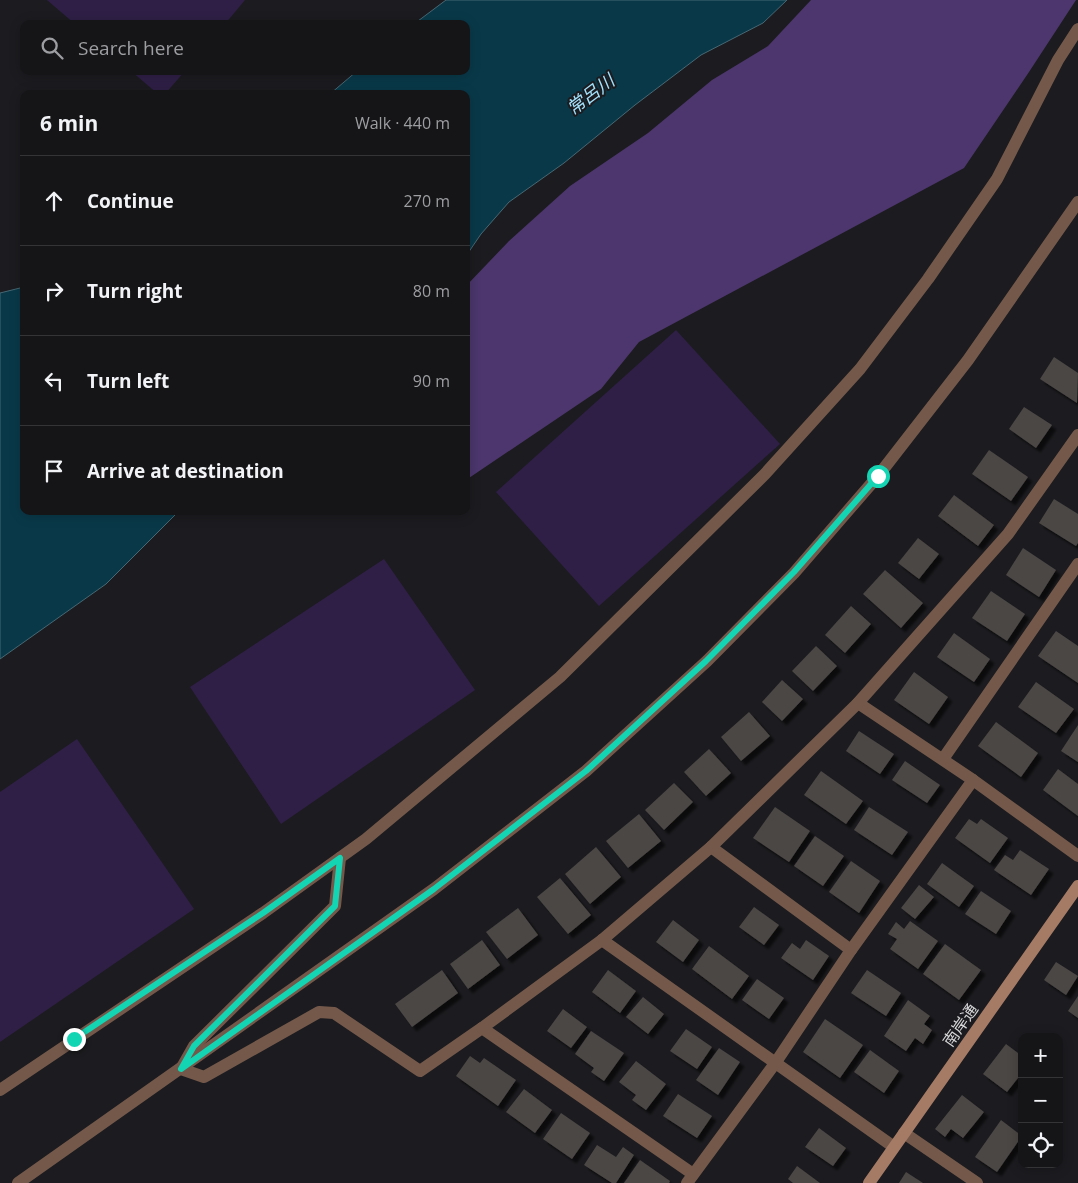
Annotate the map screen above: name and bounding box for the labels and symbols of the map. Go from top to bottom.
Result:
water label: 常呂川 [561,67,620,120]
route start [867,465,890,488]
street label: 南岸通 [937,999,983,1051]
route end [63,1028,86,1051]

